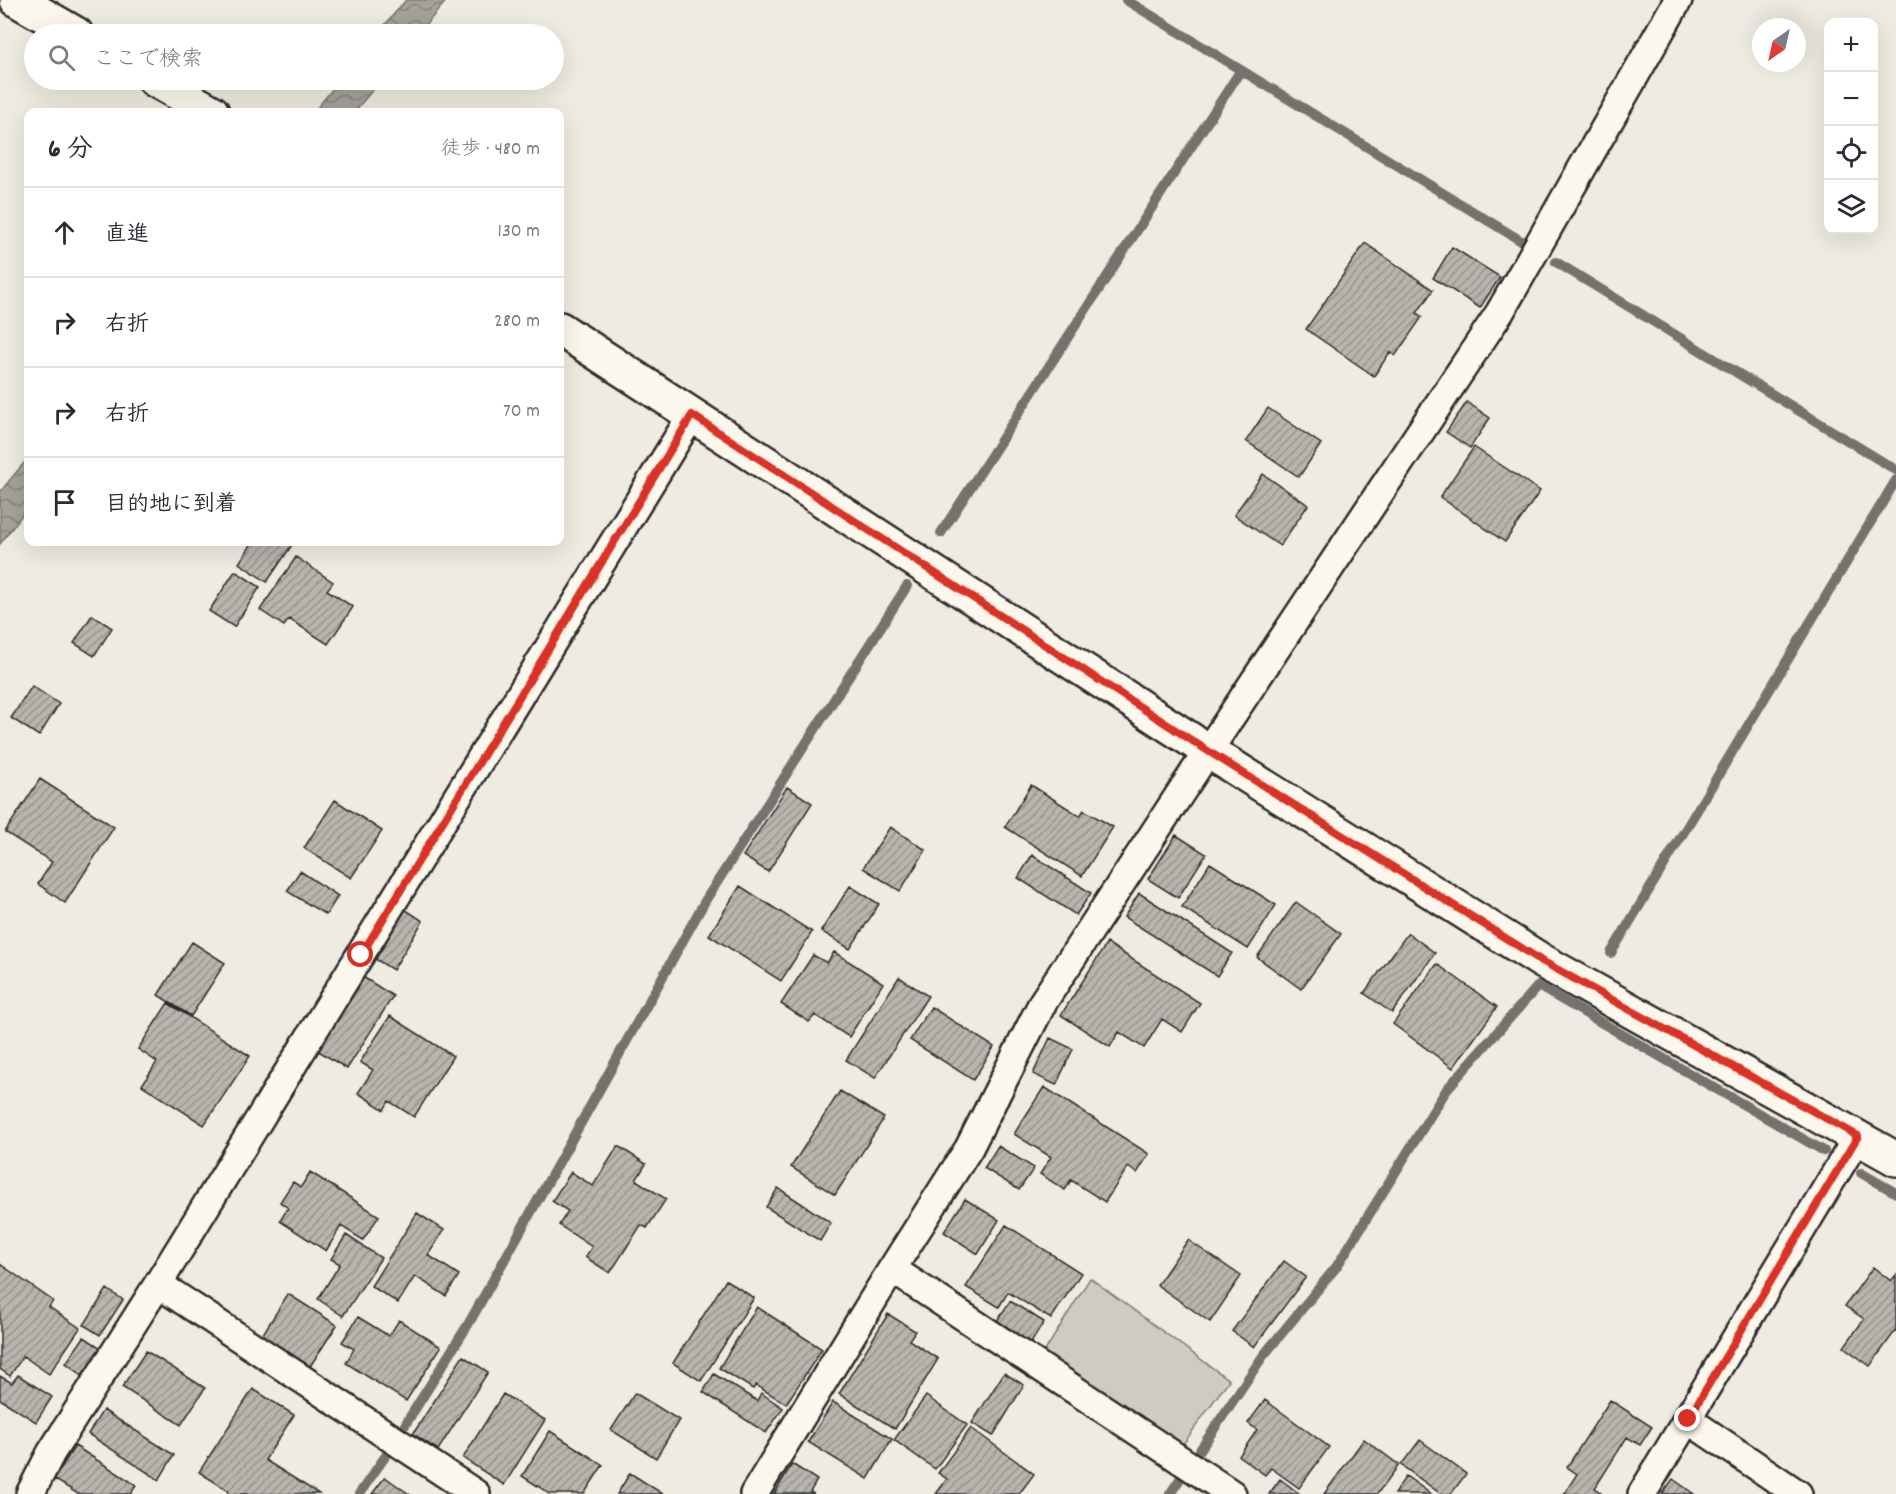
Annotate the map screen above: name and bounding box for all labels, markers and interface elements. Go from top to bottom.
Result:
north arrow [1752,18,1806,72]
map controls [1824,18,1878,234]
button: + [1824,18,1878,72]
search box [24,24,564,90]
icon: search [45,41,78,74]
text: ここで検索 [93,45,203,76]
button: − [1824,72,1878,126]
button: locate [1824,126,1878,180]
text: 6 分 [48,132,93,169]
text: 徒歩 · 480 m [441,136,540,164]
button: layers [1824,180,1878,234]
icon: ahead [48,216,81,249]
text: 130 m [498,218,540,246]
text: 直進 [105,220,149,251]
icon: right [48,306,81,339]
text: 280 m [494,308,540,336]
text: 右折 [105,310,149,341]
icon: right [48,396,81,429]
text: 70 m [503,398,540,426]
text: 右折 [105,400,149,431]
icon: arrive [48,486,81,519]
text: 目的地に到着 [105,490,237,521]
route start [347,941,373,967]
route end [1674,1405,1700,1431]

